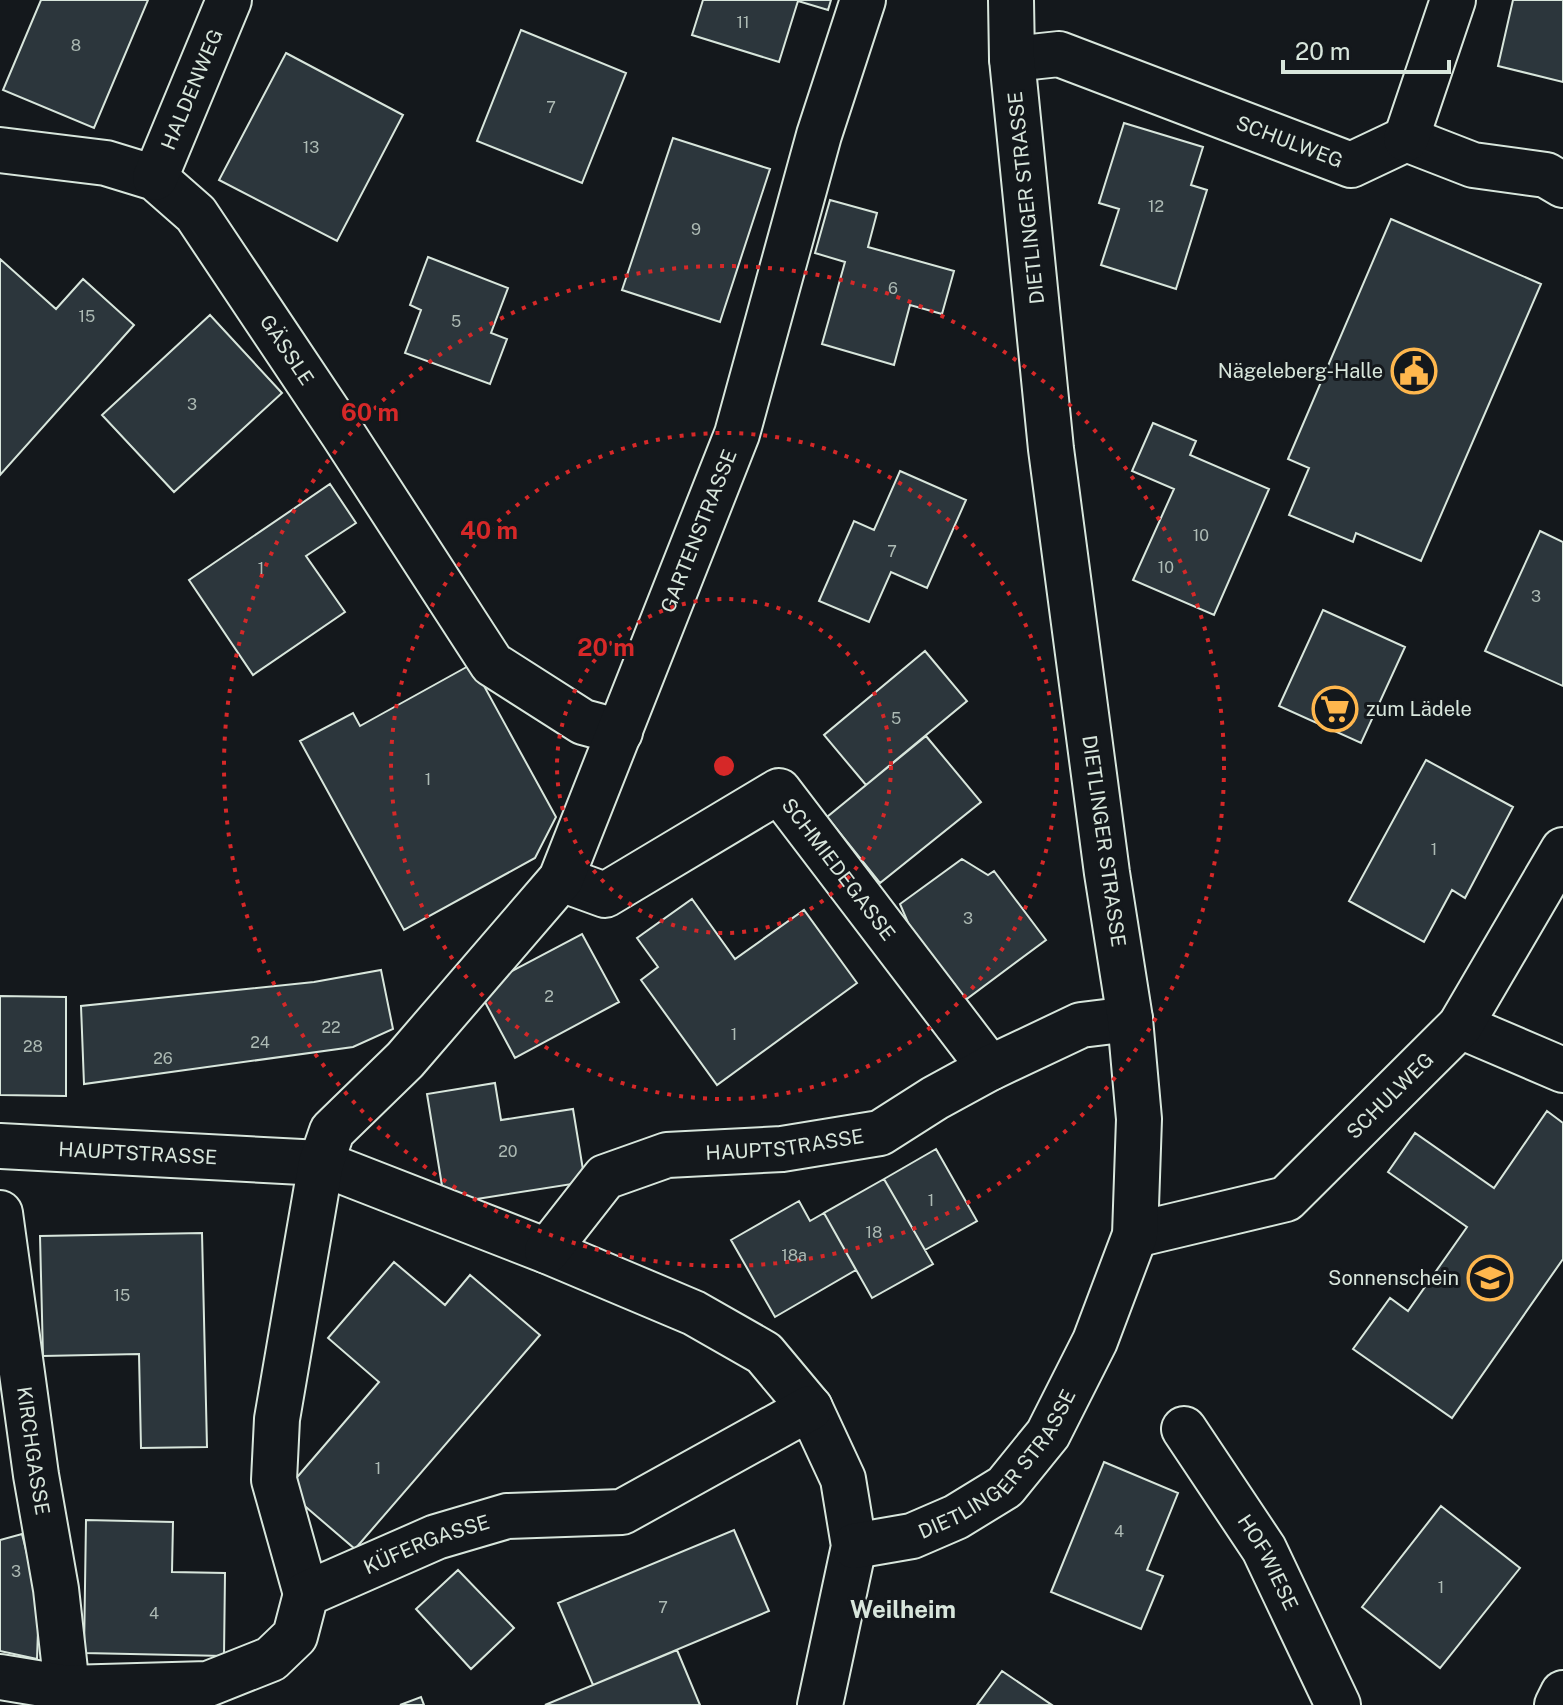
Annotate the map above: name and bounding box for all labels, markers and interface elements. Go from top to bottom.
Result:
house number: 11 [736,13,750,32]
scale bar [1283,24,1449,74]
street label: HALDENWEG [156,25,228,153]
house number: 8 [71,36,81,55]
text: 20 m [1295,37,1351,65]
street label: DIETLINGER STRASSE [1003,90,1049,306]
house number: 7 [546,98,556,117]
street label: SCHULWEG [1233,110,1347,173]
house number: 13 [303,138,319,157]
house number: 12 [1148,197,1164,216]
house number: 9 [691,220,701,239]
house number: 6 [888,279,898,298]
house number: 15 [79,307,95,326]
street label: GÄSSLE [255,310,319,390]
house number: 5 [451,312,461,331]
public building icon: Nägeleberg-Halle [1390,347,1438,395]
place label: Nägeleberg-Halle [1218,359,1383,383]
house number: 3 [187,395,197,414]
text: 60 m [341,398,399,426]
street label: GARTENSTRASSE [656,446,742,616]
text: 40 m [460,516,518,544]
house number: 10 [1193,526,1209,545]
house number: 7 [887,542,897,561]
house number: 10 [1158,558,1174,577]
house number: 1 [258,559,264,578]
house number: 3 [1531,587,1541,606]
text: 20 m [577,633,635,661]
supermarket icon: zum Lädele [1311,685,1359,733]
place label: zum Lädele [1366,697,1472,721]
house number: 5 [891,709,901,728]
street label: DIETLINGER STRASSE [1077,733,1131,949]
centre of rings [710,752,738,780]
house number: 1 [425,770,431,789]
street label: SCHMIEDEGASSE [777,793,900,945]
house number: 1 [1431,840,1437,859]
house number: 3 [963,909,973,928]
house number: 2 [544,987,554,1006]
house number: 22 [321,1018,341,1037]
house number: 1 [731,1025,737,1044]
house number: 24 [250,1033,270,1052]
house number: 28 [23,1037,43,1056]
street label: SCHULWEG [1342,1047,1438,1144]
house number: 26 [153,1049,173,1068]
street label: HAUPTSTRASSE [705,1124,866,1165]
street label: HAUPTSTRASSE [58,1137,218,1169]
house number: 20 [498,1142,518,1161]
house number: 1 [928,1191,934,1210]
house number: 18 [866,1223,882,1242]
house number: 18a [781,1246,807,1265]
school or university icon: Sonnenschein [1466,1254,1514,1302]
place label: Sonnenschein [1328,1266,1459,1290]
house number: 15 [114,1286,130,1305]
street label: KIRCHGASSE [12,1385,55,1517]
street label: DIETLINGER STRASSE [915,1385,1081,1544]
house number: 1 [375,1459,381,1478]
street label: KÜFERGASSE [360,1510,492,1579]
street label: HOFWIESE [1233,1510,1303,1614]
house number: 4 [1114,1522,1124,1541]
house number: 3 [11,1562,21,1581]
house number: 1 [1438,1578,1444,1597]
district label: Weilheim [850,1595,956,1623]
house number: 7 [658,1598,668,1617]
house number: 4 [149,1604,159,1623]

